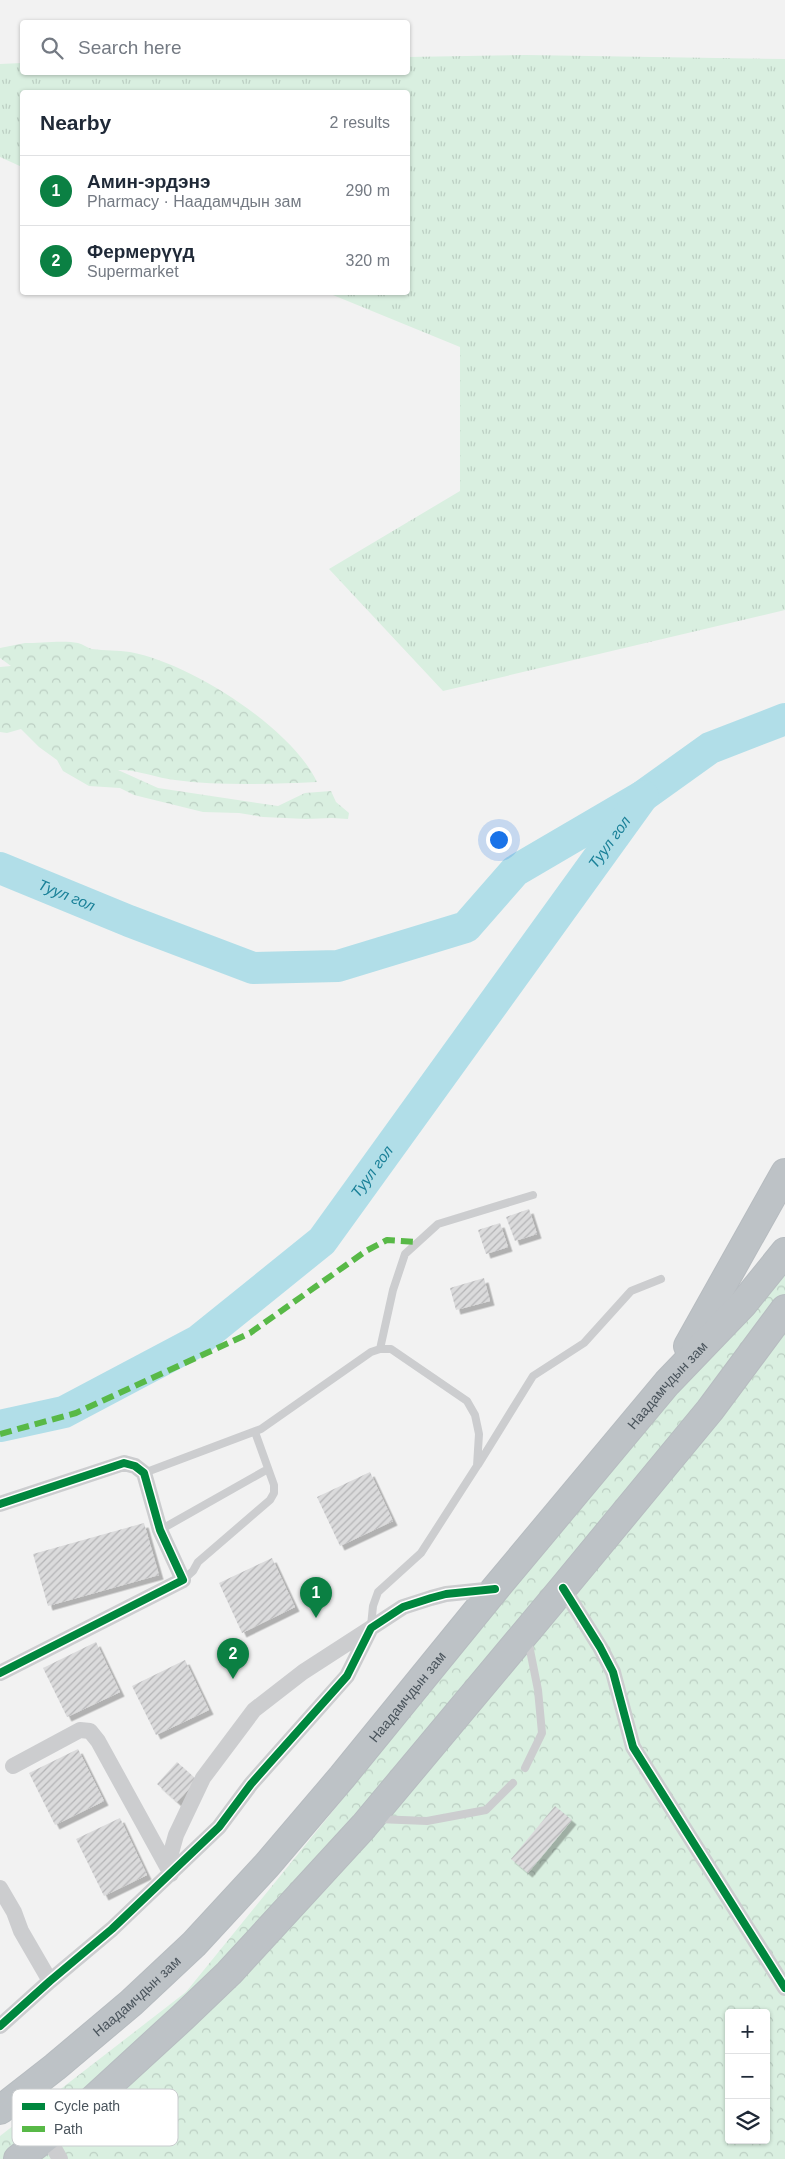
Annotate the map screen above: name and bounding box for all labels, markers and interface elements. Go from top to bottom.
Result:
search box [20,20,410,75]
icon: search [38,34,66,62]
text: Search here [78,37,182,58]
text: Nearby [40,111,111,134]
text: 2 results [330,114,390,131]
text: Амин-эрдэнэ [87,171,210,192]
text: 1 [52,182,60,199]
text: 290 m [346,182,390,199]
text: Pharmacy · Наадамчдын зам [87,193,302,210]
text: Фермерүүд [87,241,195,262]
text: 2 [52,252,60,269]
text: 320 m [346,252,390,269]
text: Supermarket [87,263,179,280]
water label: Туул гол [585,812,634,871]
your location [486,827,512,853]
water label: Туул гол [36,876,98,914]
water label: Туул гол [347,1142,396,1201]
street label: Наадамчдын зам [624,1338,711,1432]
pin: 1 [300,1577,332,1618]
pin: 2 [217,1638,249,1679]
street label: Наадамчдын зам [366,1648,449,1745]
street label: Наадамчдын зам [90,1953,184,2040]
map controls [725,2009,770,2144]
button: + [725,2009,770,2054]
button: − [725,2054,770,2099]
legend [12,2089,178,2146]
text: Cycle path [54,2098,120,2114]
button: layers [725,2099,770,2144]
text: Path [54,2121,83,2137]

